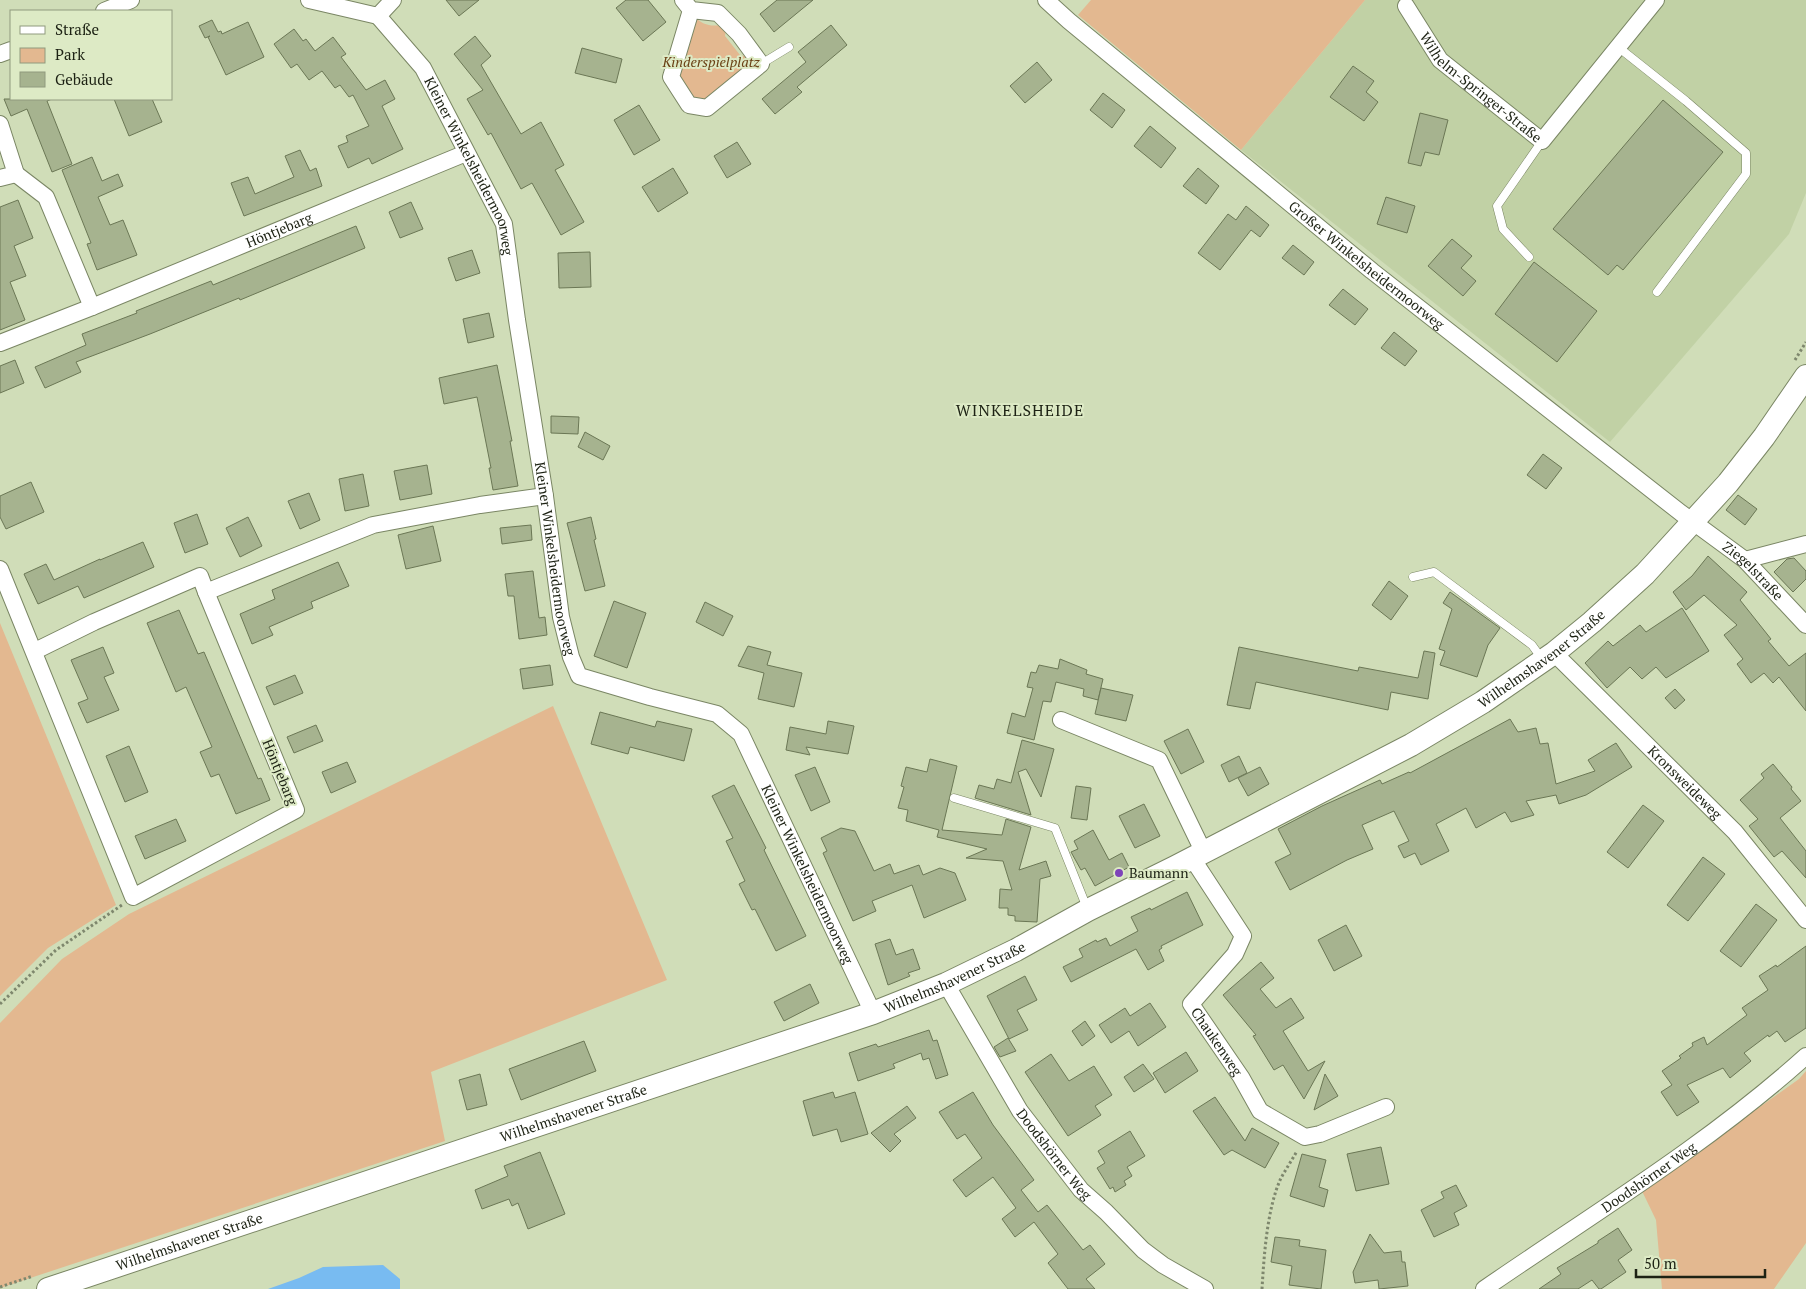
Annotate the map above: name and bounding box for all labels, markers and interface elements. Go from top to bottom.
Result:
legend [10,10,172,100]
text: Straße [55,19,99,39]
street label: Wilhelm-Springer-Straße [1416,28,1546,146]
text: Park [55,44,85,64]
park label: Kinderspielplatz [661,52,760,71]
text: Gebäude [55,69,113,89]
street label: Kleiner Winkelsheidermoorweg [420,73,518,257]
street label: Großer Winkelsheidermoorweg [1285,196,1449,334]
street label: Höntjebarg [243,207,315,252]
district label: WINKELSHEIDE [956,399,1084,421]
street label: Kleiner Winkelsheidermoorweg [531,460,580,658]
street label: Ziegelstraße [1719,537,1788,604]
street label: Wilhelmshavener Straße [1474,605,1609,712]
street label: Höntjebarg [259,736,303,808]
street label: Kronsweideweg [1644,741,1727,823]
street label: Kleiner Winkelsheidermoorweg [757,781,859,967]
place label: Baumann [1129,863,1189,882]
marker: Baumann [1113,867,1125,879]
street label: Wilhelmshavener Straße [881,937,1029,1017]
street label: Chaukenweg [1187,1003,1248,1080]
street label: Wilhelmshavener Straße [497,1079,649,1146]
street label: Doodshörner Weg [1012,1104,1096,1204]
street label: Doodshörner Weg [1597,1137,1700,1216]
street label: Wilhelmshavener Straße [113,1208,265,1275]
scale bar [1636,1246,1765,1278]
text: 50 m [1644,1253,1677,1273]

